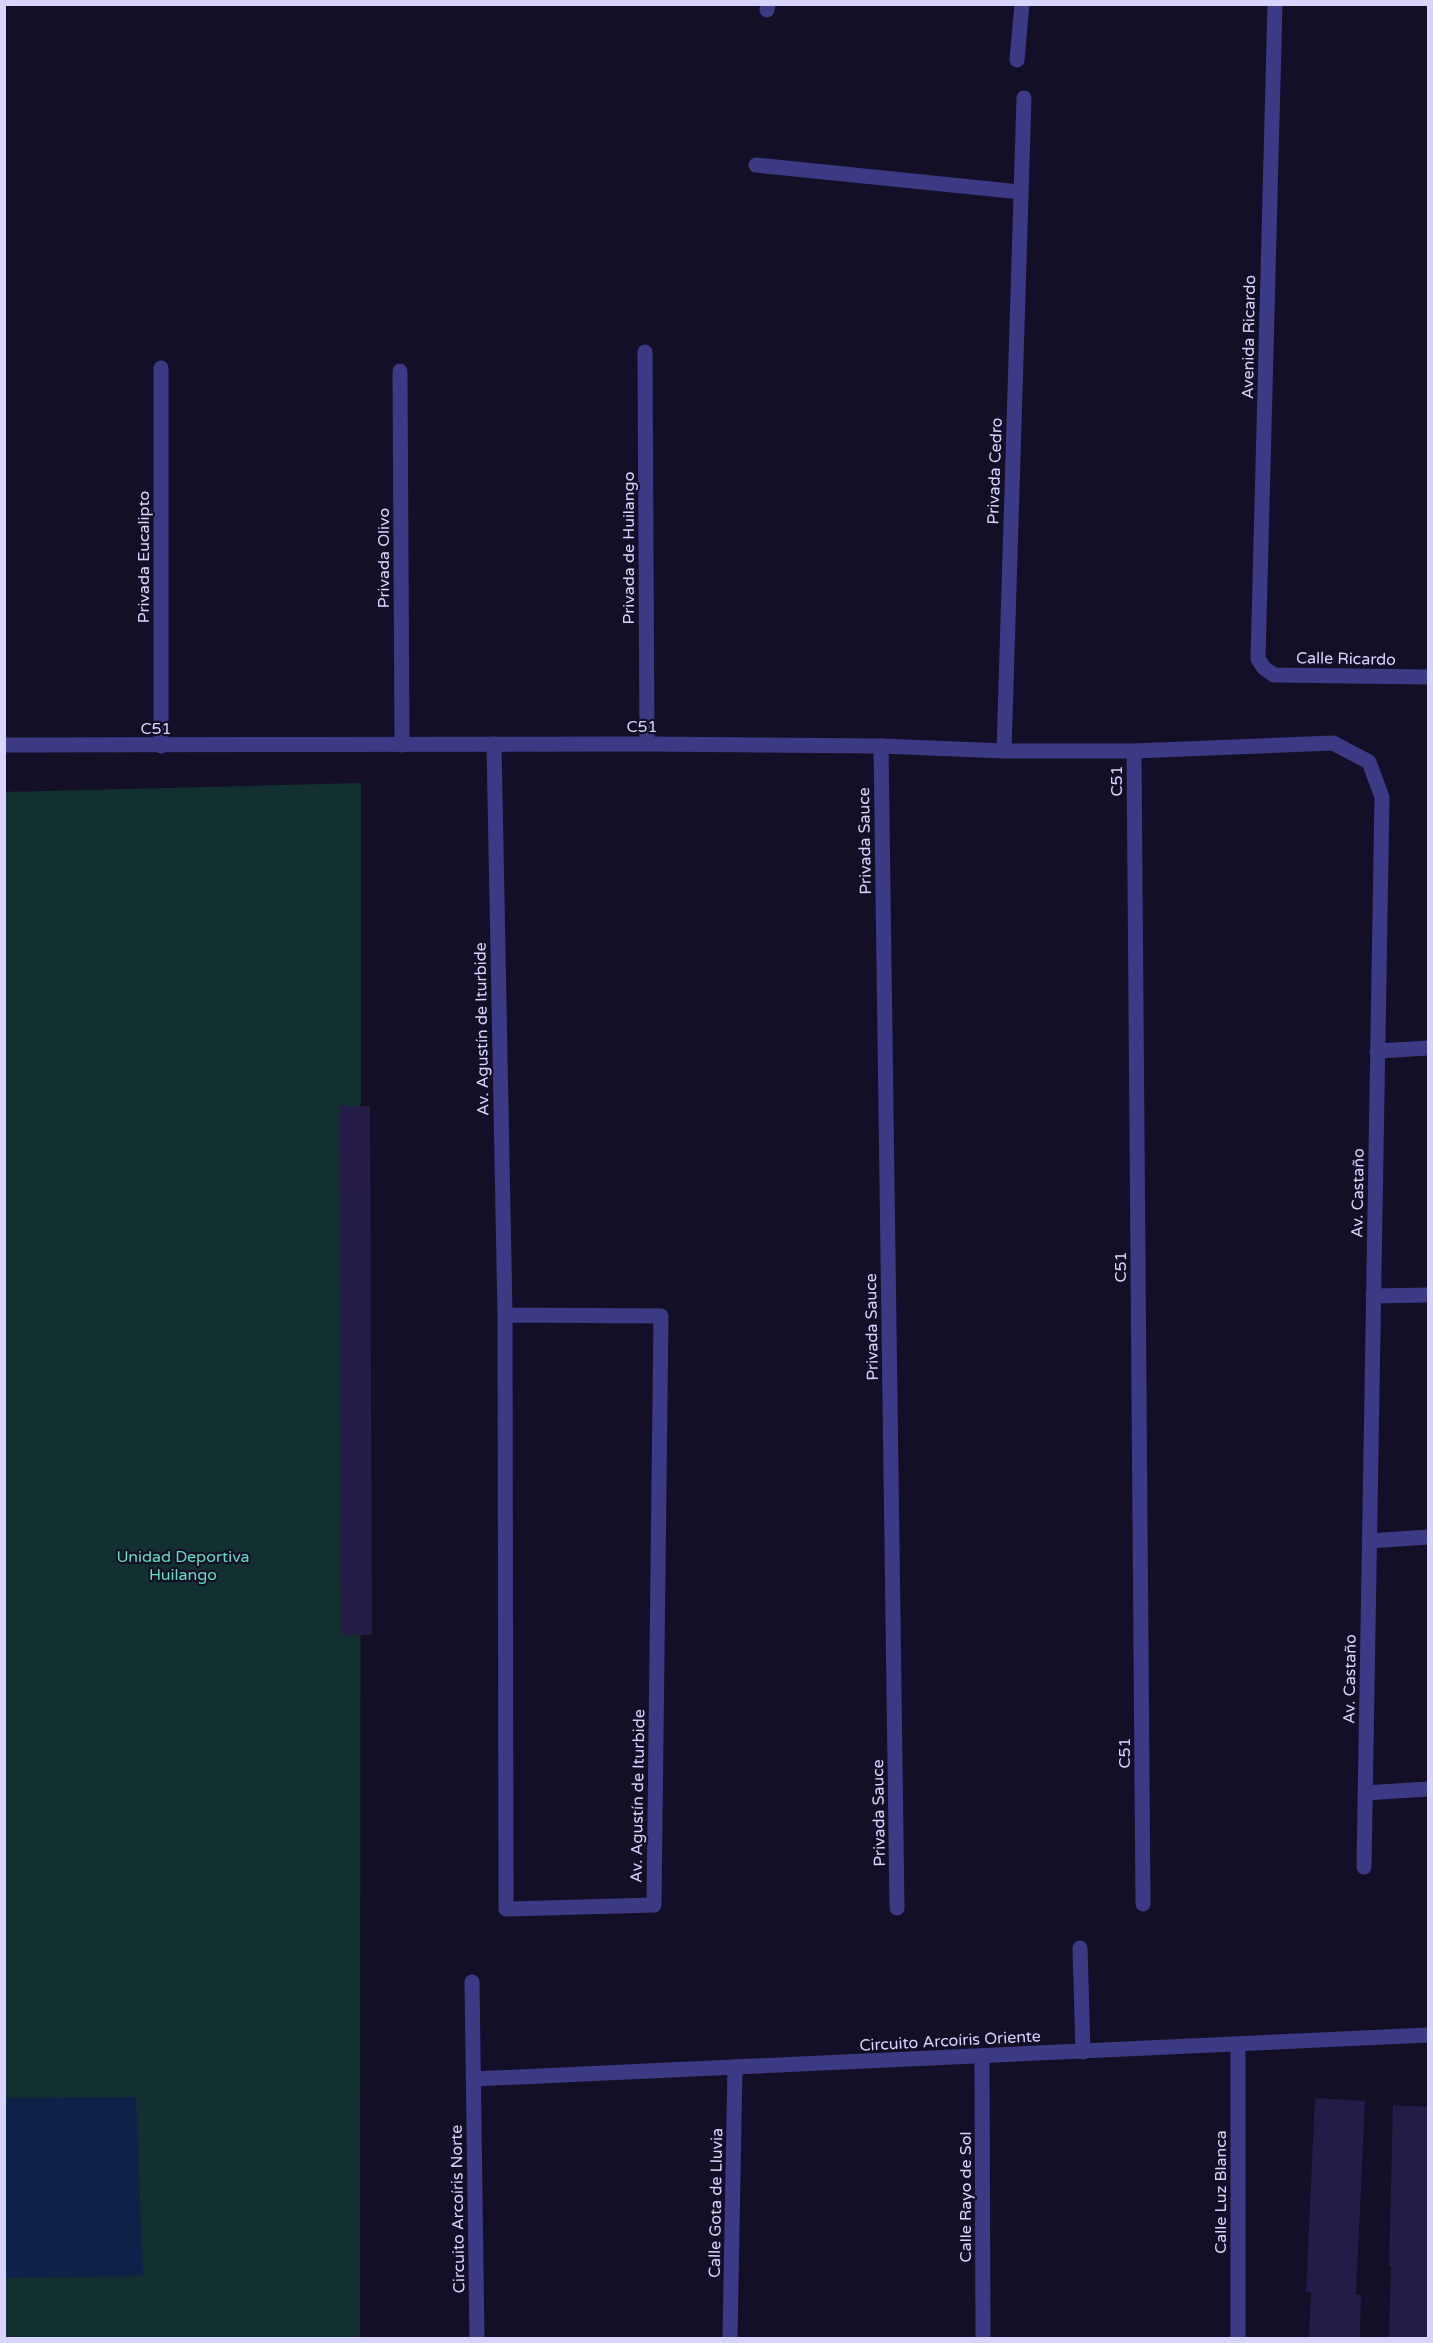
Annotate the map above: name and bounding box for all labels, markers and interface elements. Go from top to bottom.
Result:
street label: Avenida Ricardo [1238,275,1260,399]
street label: Privada Cedro [983,417,1007,525]
street label: Privada de Huilango [619,472,639,624]
street label: Privada Eucalipto [134,491,154,623]
street label: Privada Olivo [374,508,394,608]
street label: Calle Ricardo [1296,648,1396,670]
street label: C51 [626,717,658,737]
street label: C51 [140,719,172,739]
street label: C51 [1107,765,1127,797]
street label: Privada Sauce [854,787,876,895]
street label: Av. Agustín de Iturbide [470,942,494,1116]
street label: Av. Castaño [1347,1148,1369,1238]
street label: C51 [1111,1251,1131,1283]
street label: Privada Sauce [861,1273,883,1381]
park label: Unidad Deportiva Huilango [116,1547,250,1585]
street label: Av. Castaño [1339,1634,1361,1724]
street label: Av. Agustín de Iturbide [626,1709,650,1883]
street label: C51 [1115,1737,1135,1769]
street label: Privada Sauce [868,1759,890,1867]
street label: Circuito Arcoíris Oriente [859,2026,1041,2056]
street label: Circuito Arcoíris Norte [447,2125,469,2293]
street label: Calle Gota de Lluvia [705,2128,727,2278]
street label: Calle Luz Blanca [1211,2130,1231,2254]
street label: Calle Rayo de Sol [956,2132,976,2262]

